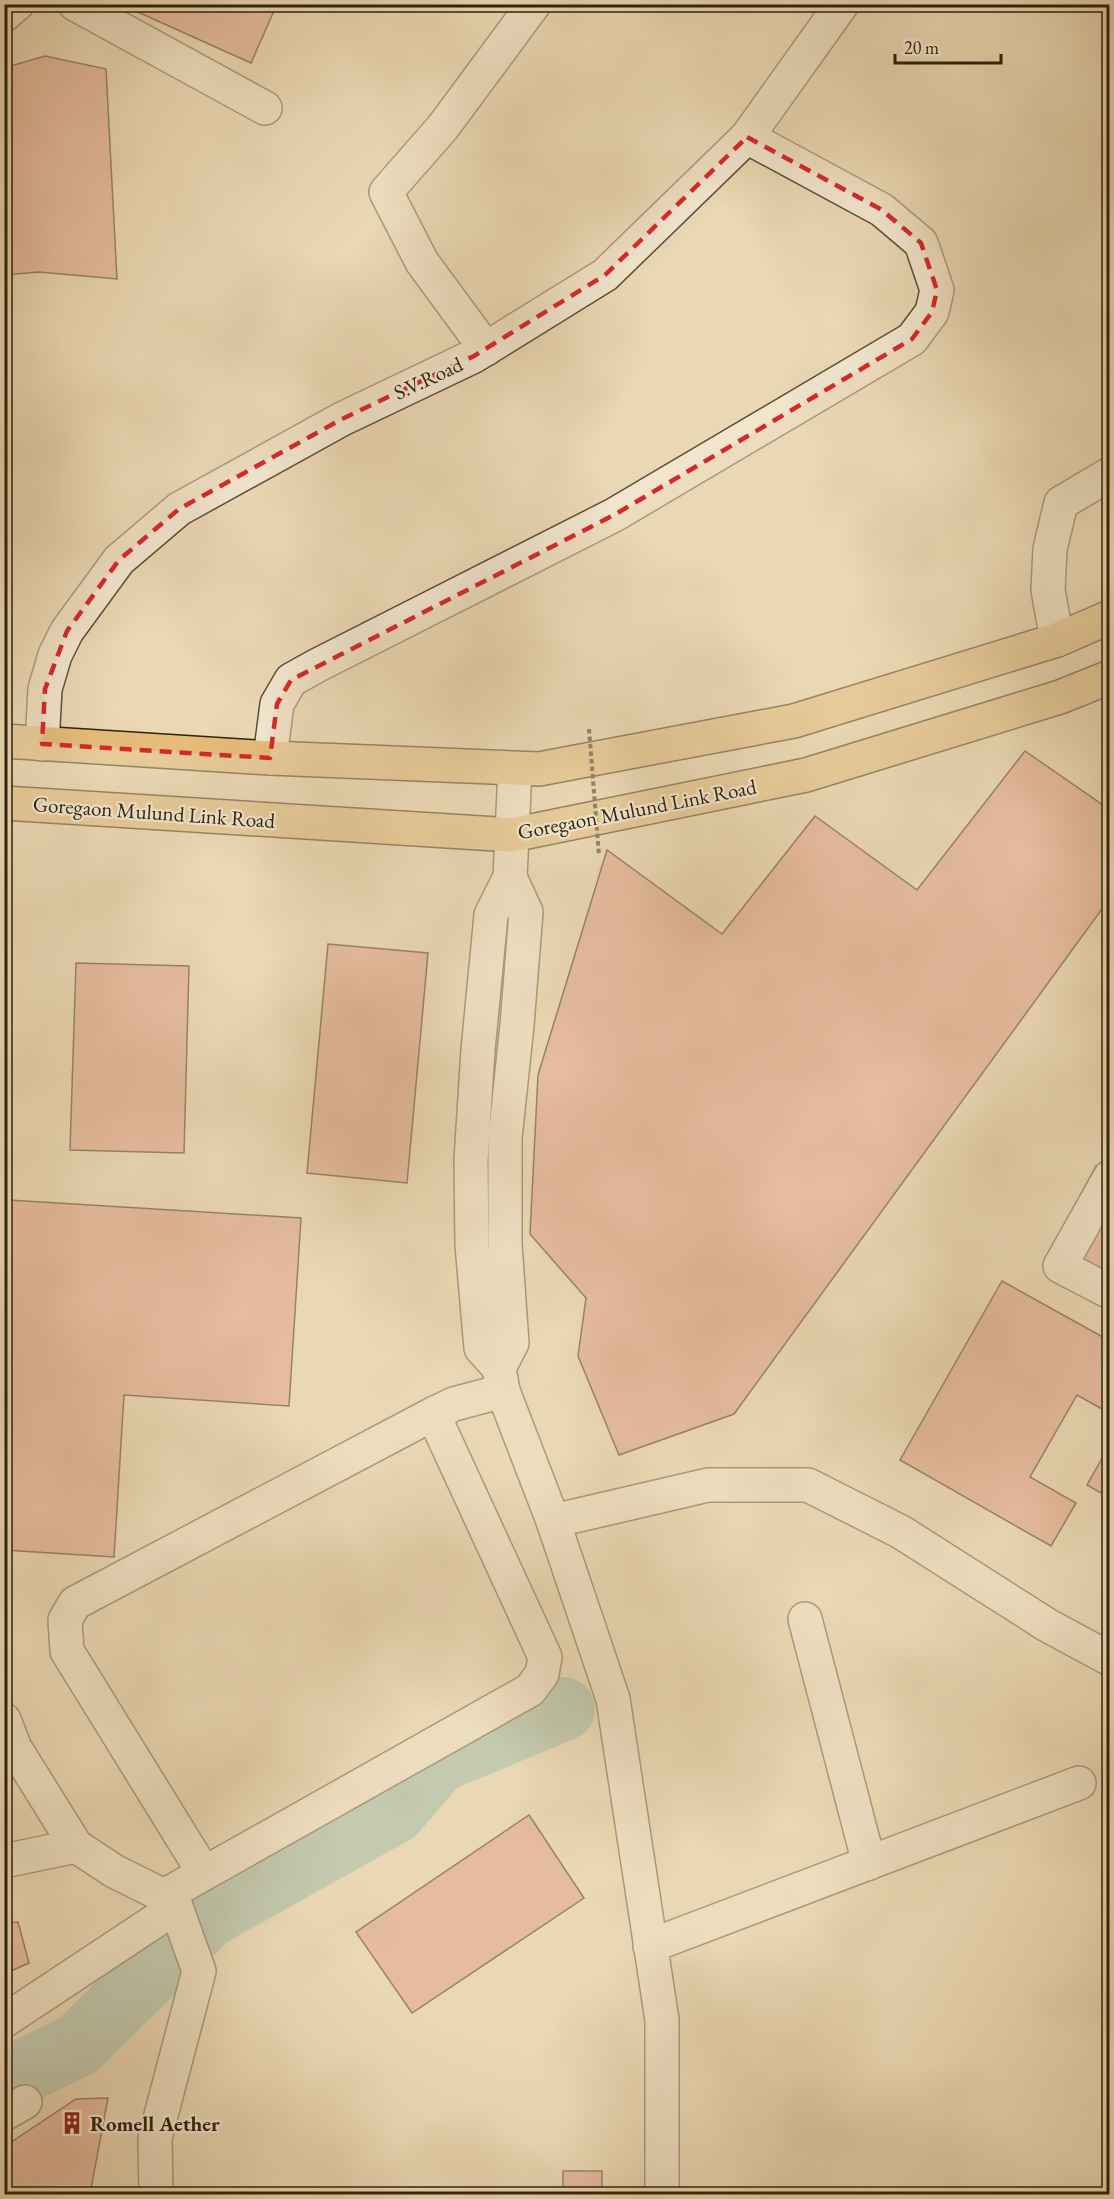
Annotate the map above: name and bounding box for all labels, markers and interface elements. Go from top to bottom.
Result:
scale bar [895,27,1002,65]
text: 20 m [904,36,939,59]
street label: S.V.Road [389,350,467,406]
street label: Goregaon Mulund Link Road [515,773,759,845]
street label: Goregaon Mulund Link Road [32,790,276,834]
building icon: Romell Aether [59,2110,85,2136]
place label: Romell Aether [90,2110,220,2137]

